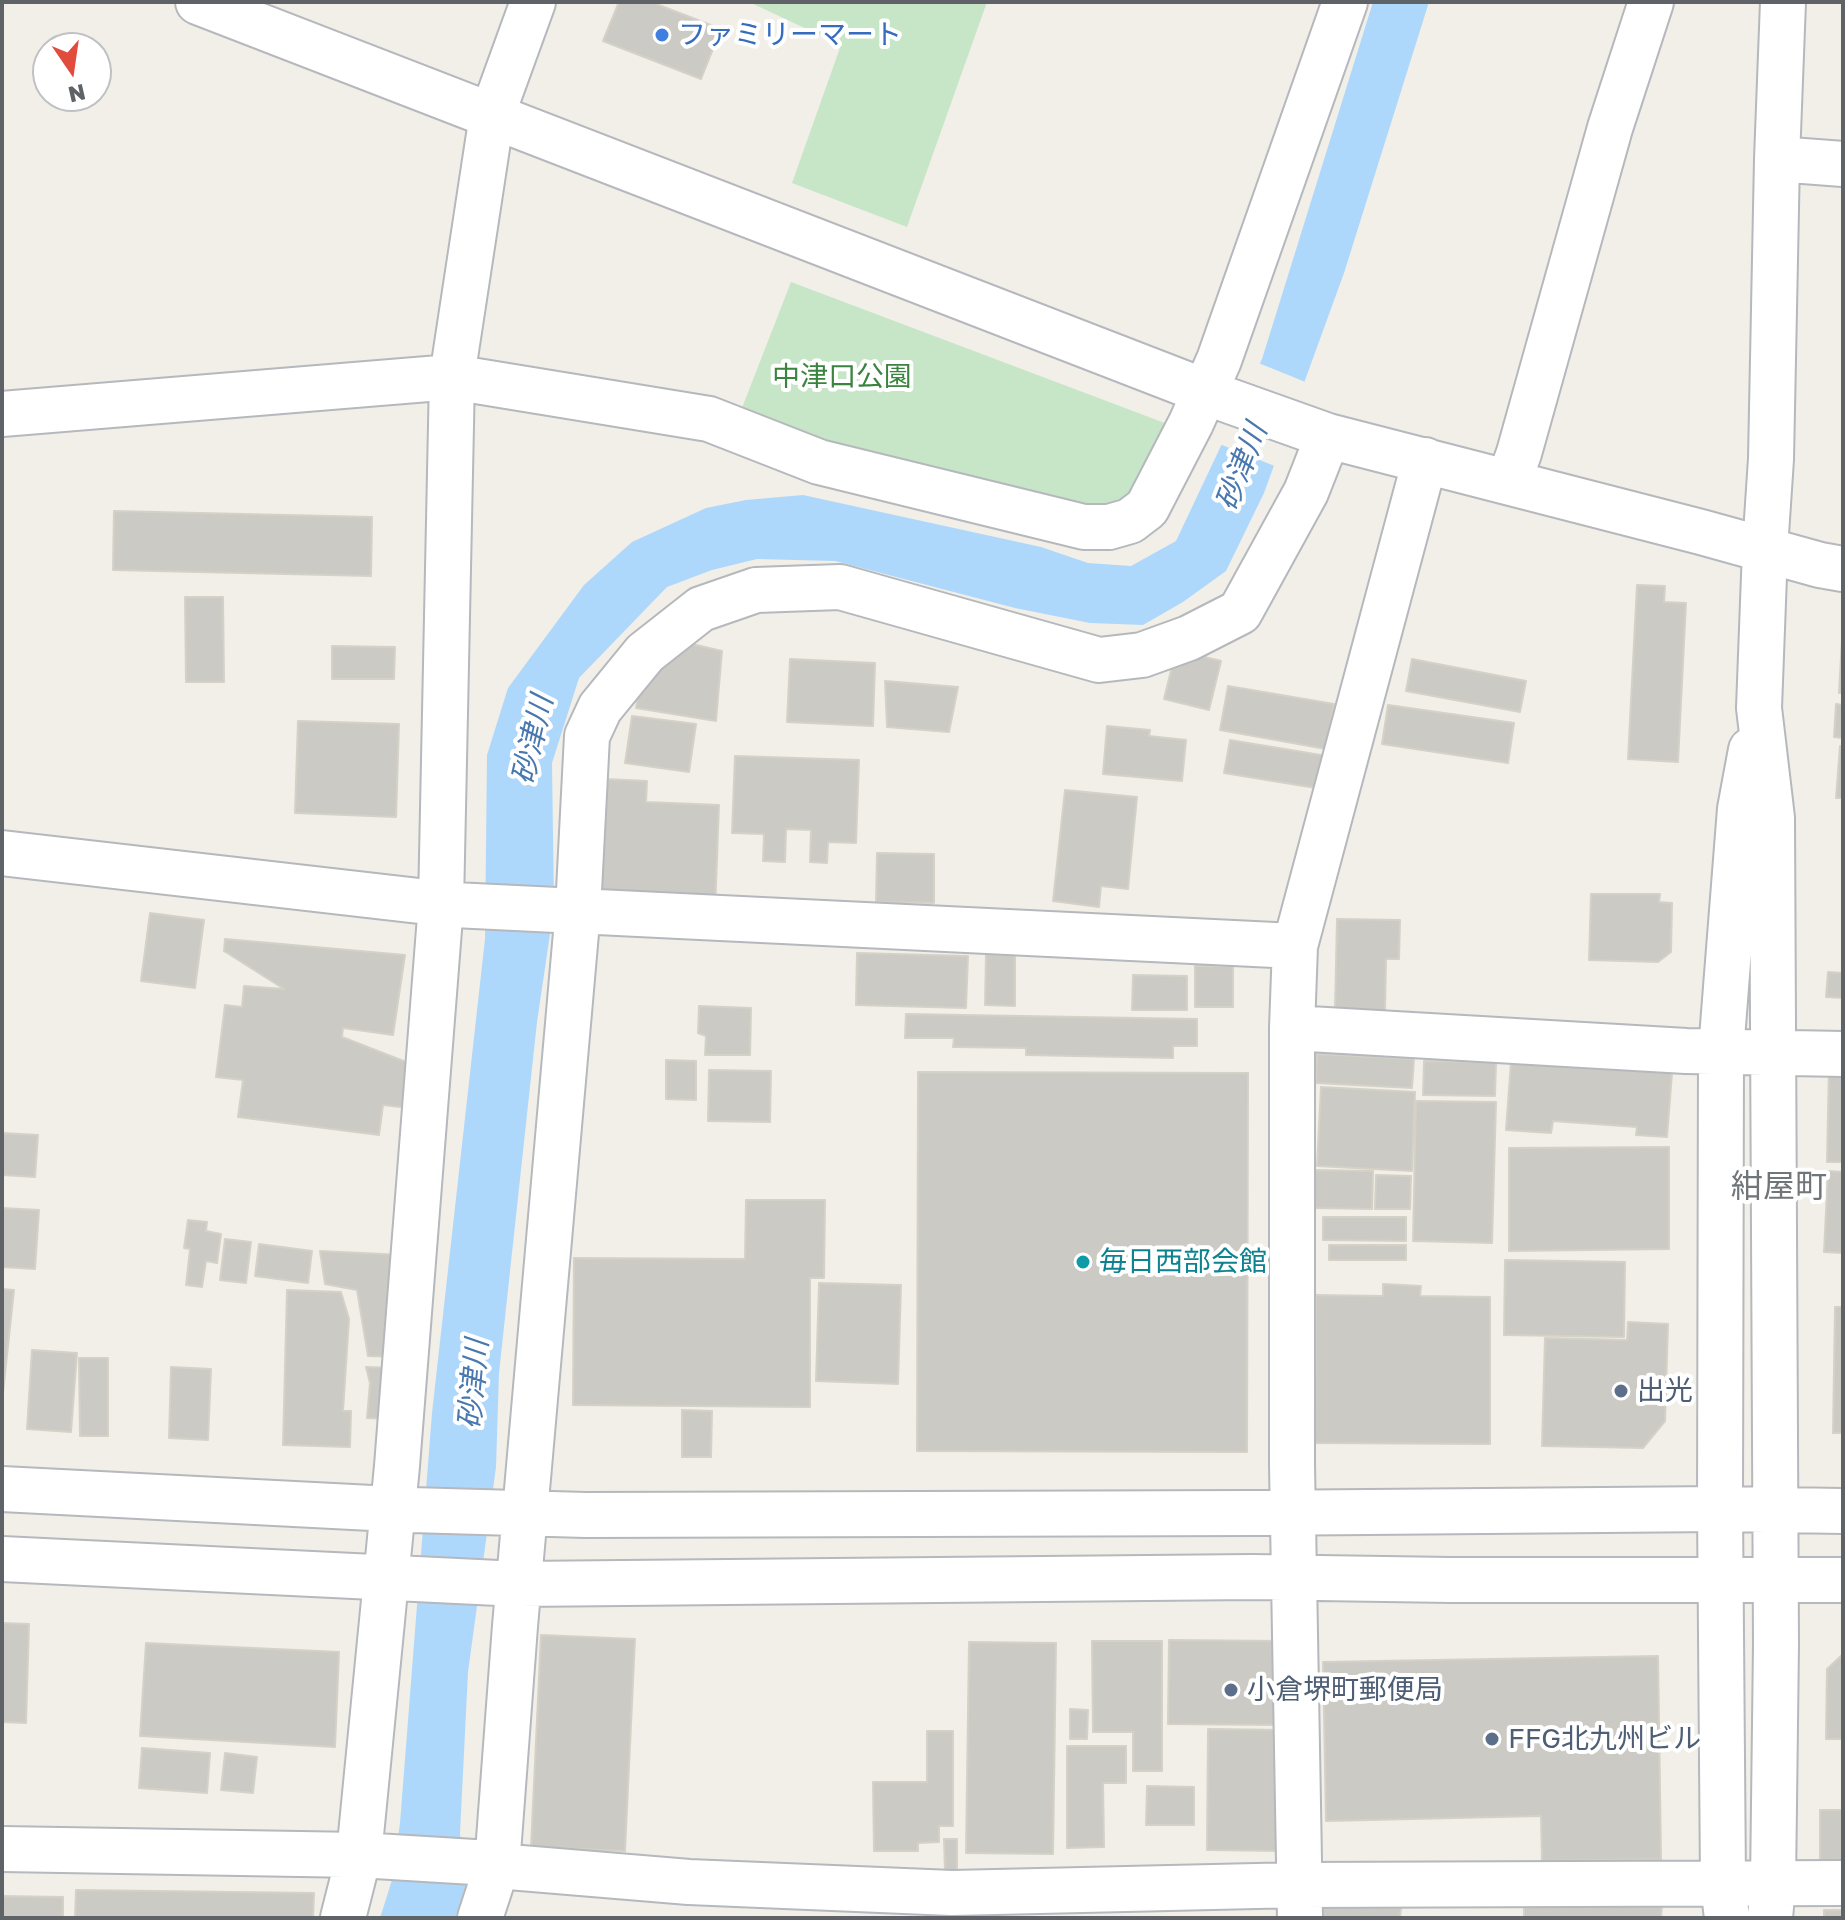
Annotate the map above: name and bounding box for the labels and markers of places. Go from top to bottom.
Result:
place label: ファミリーマート [678,18,902,52]
marker: ファミリーマート [653,26,671,44]
place label: 毎日西部会館 [1099,1245,1267,1279]
marker: 毎日西部会館 [1074,1253,1092,1271]
place label: 出光 [1637,1374,1693,1408]
marker: 出光 [1612,1382,1630,1400]
place label: 小倉堺町郵便局 [1247,1673,1443,1707]
marker: 小倉堺町郵便局 [1222,1681,1240,1699]
place label: FFG北九州ビル [1508,1722,1701,1756]
marker: FFG北九州ビル [1483,1730,1501,1748]

